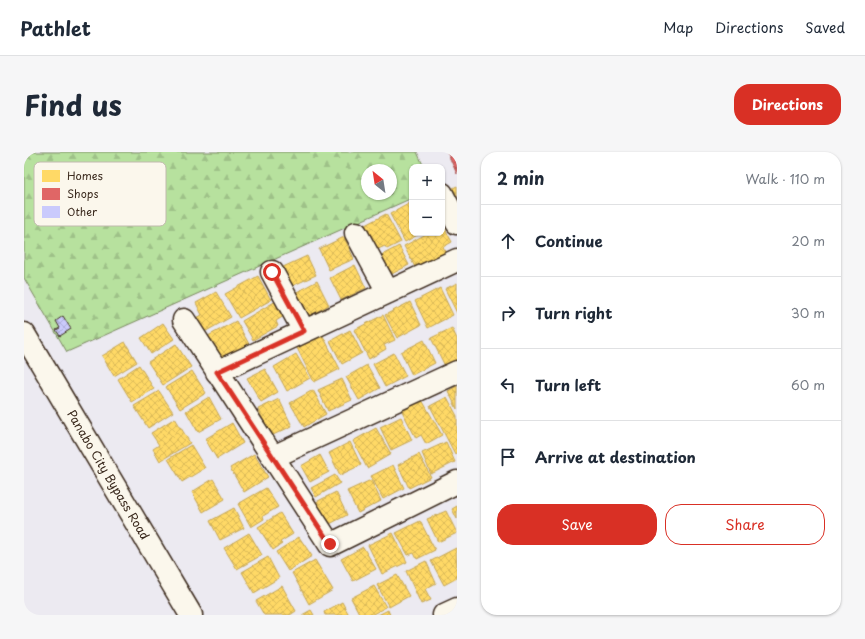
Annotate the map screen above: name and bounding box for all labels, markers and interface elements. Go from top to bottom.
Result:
text: Pathlet [20,14,91,42]
text: Map [663,17,693,38]
text: Directions [715,17,783,38]
text: Saved [805,17,845,38]
text: Find us [24,83,122,126]
button: Directions [734,84,841,125]
legend [34,162,166,226]
north arrow [361,164,397,200]
map controls [409,164,445,236]
button: + [409,164,445,200]
text: 2 min [497,165,544,191]
text: Homes [67,167,103,184]
text: Walk · 110 m [746,169,825,188]
text: Shops [67,185,98,202]
button: − [409,200,445,236]
text: Other [67,203,98,220]
text: Continue [535,229,603,252]
icon: ahead [497,230,519,252]
text: 20 m [791,231,825,250]
route start [263,263,281,281]
text: Turn right [535,301,612,324]
icon: right [497,302,519,324]
text: 30 m [791,303,825,322]
text: Turn left [535,373,601,396]
icon: left [497,374,519,396]
text: 60 m [791,375,825,394]
street label: Panabo City Bypass Road [63,406,154,543]
text: Arrive at destination [535,445,696,468]
icon: arrive [497,446,519,468]
button: Save [497,504,657,545]
button: Share [665,504,825,545]
route end [321,535,339,553]

